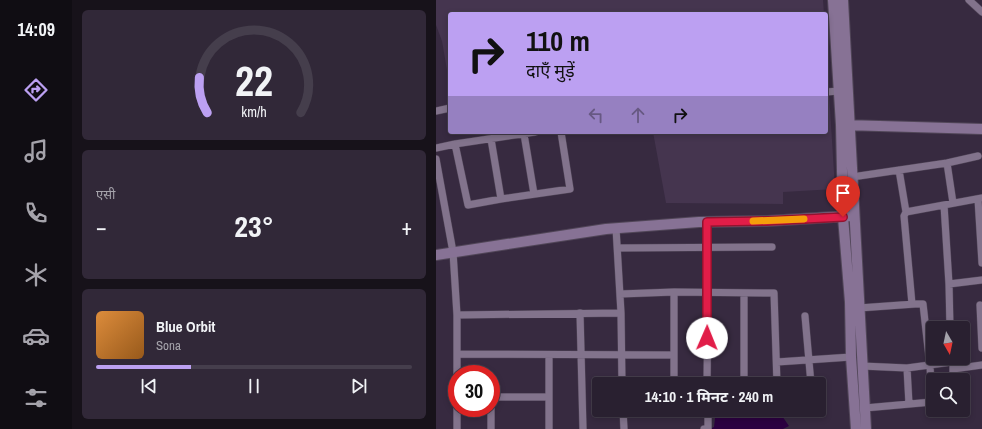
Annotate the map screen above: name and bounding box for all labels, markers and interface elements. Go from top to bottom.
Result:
text: 14:09 [17,17,55,42]
text: 110 m [526,22,590,60]
icon: right [460,28,512,80]
text: 22 [235,53,273,109]
text: दाएँ मुड़ें [526,58,575,83]
icon: directions [22,76,50,104]
text: km/h [241,101,267,120]
icon: left [585,104,607,126]
icon: ahead [627,104,649,126]
icon: right [669,104,691,126]
icon: music [22,137,50,165]
pin [826,176,860,217]
icon: arrive [832,182,854,204]
text: एसी [96,186,115,203]
icon: phone [22,199,50,227]
text: 23° [234,206,274,246]
text: − [96,212,107,242]
text: + [401,212,412,242]
icon: climate [22,261,50,289]
text: Blue Orbit [156,316,215,337]
position arrow [686,317,728,359]
north arrow [926,321,970,365]
map controls [926,321,970,417]
icon: car [22,322,50,350]
text: Sona [156,337,181,354]
speed limit sign: 30 [448,365,500,417]
button: search [926,373,970,417]
icon: previous [138,375,160,397]
icon: pause [243,375,265,397]
icon: next [348,375,370,397]
icon: filters [22,384,50,412]
text: 14:10 · 1 मिनट · 240 m [645,386,773,407]

